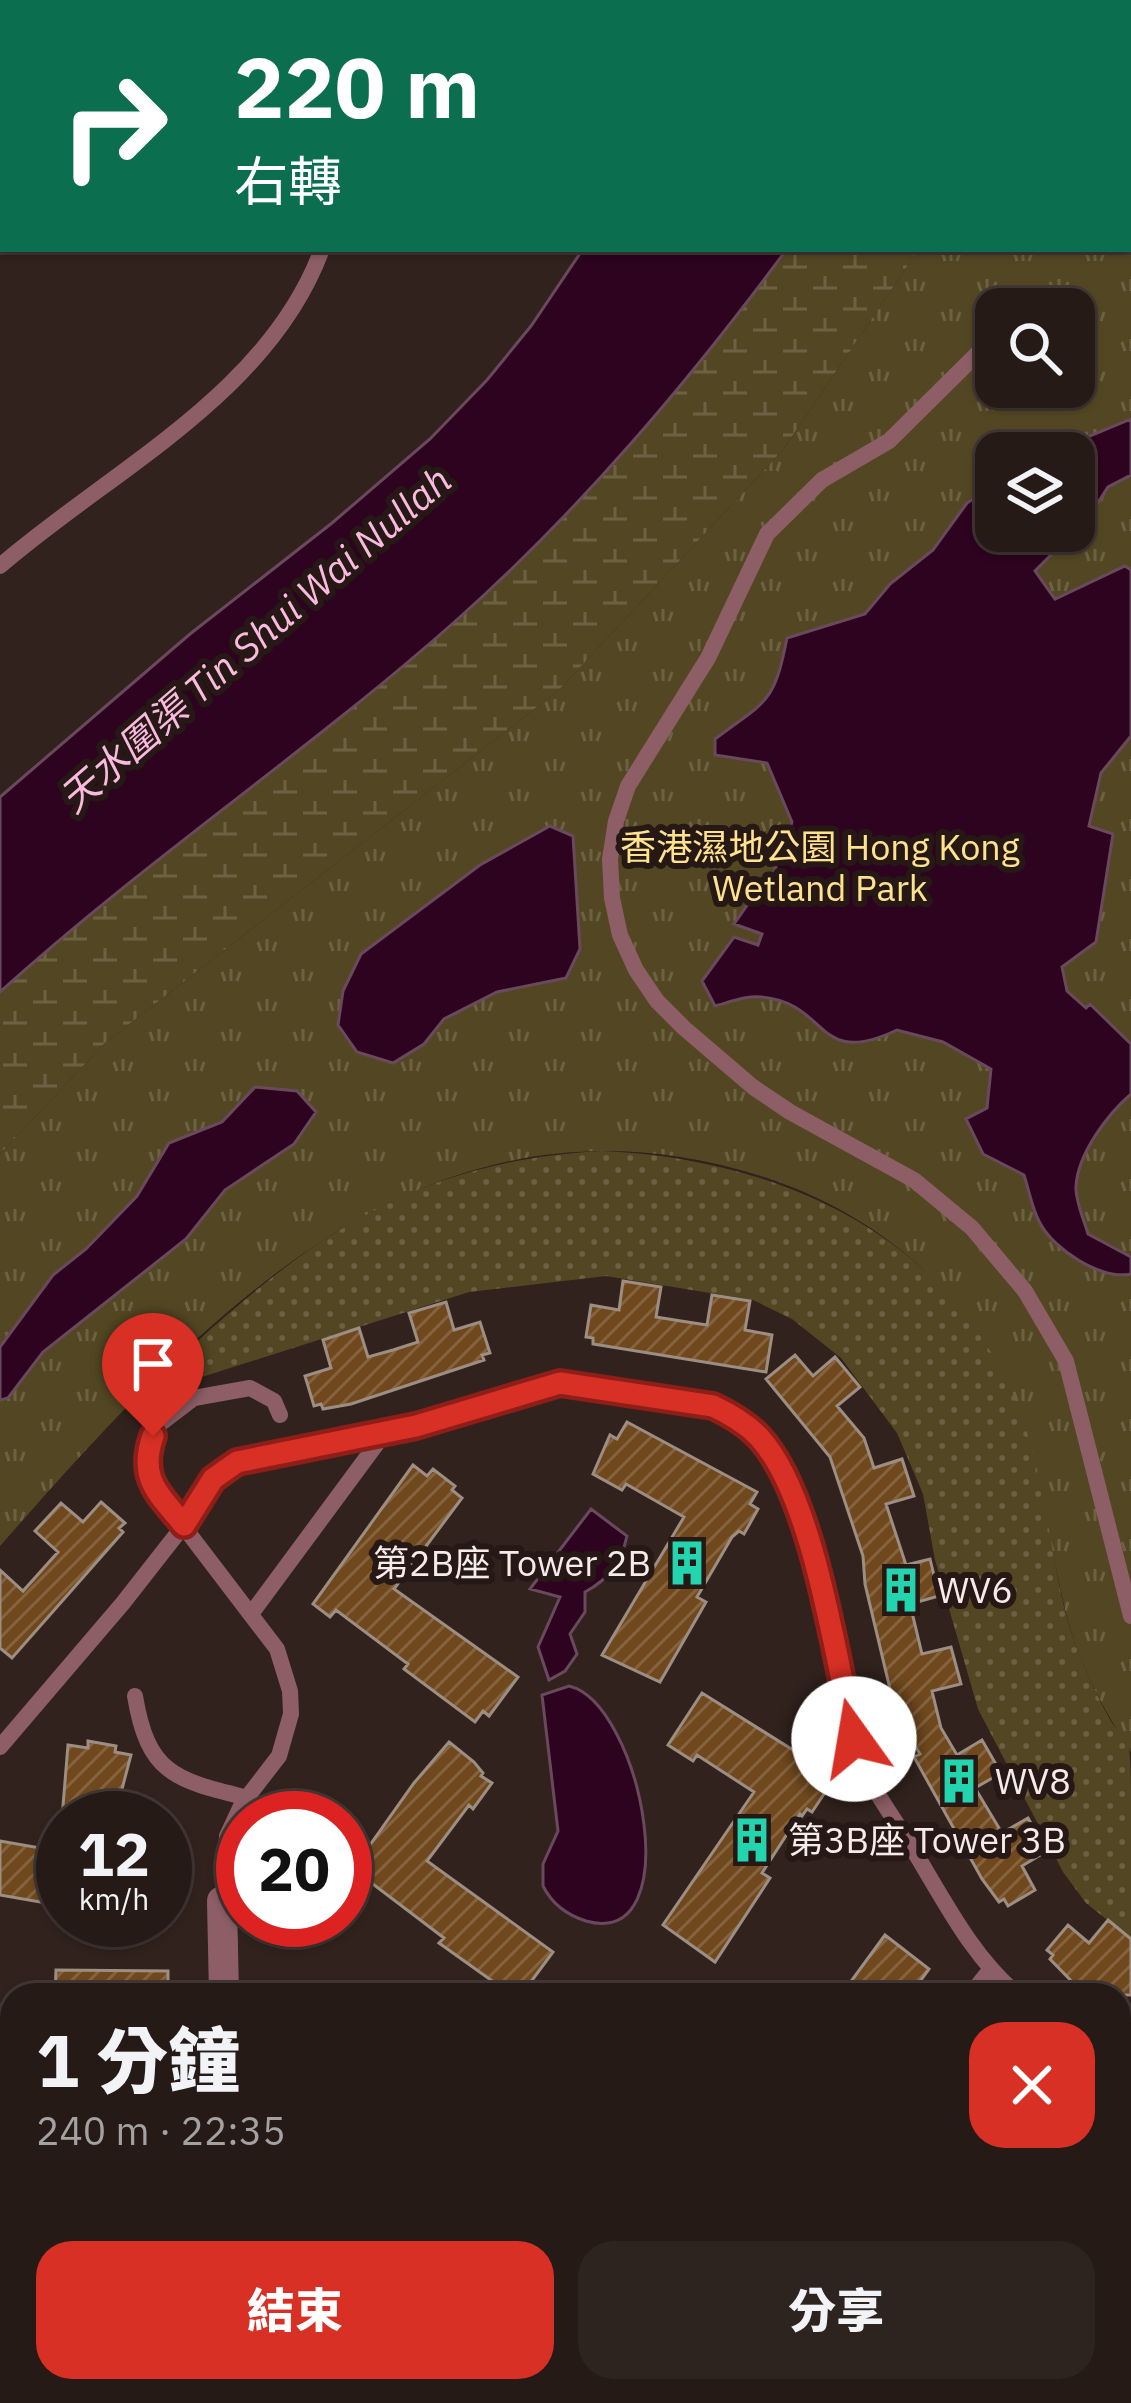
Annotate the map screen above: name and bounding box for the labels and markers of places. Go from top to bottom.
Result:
pin [102,1313,204,1436]
building icon: 第2B座 Tower 2B [662,1538,712,1588]
place label: 第2B座 Tower 2B [373,1539,651,1586]
building icon: WV6 [876,1565,926,1615]
place label: WV6 [937,1566,1013,1613]
building icon: WV8 [934,1756,984,1806]
place label: WV8 [995,1757,1071,1804]
building icon: 第3B座 Tower 3B [727,1815,777,1865]
place label: 第3B座 Tower 3B [788,1816,1066,1863]

